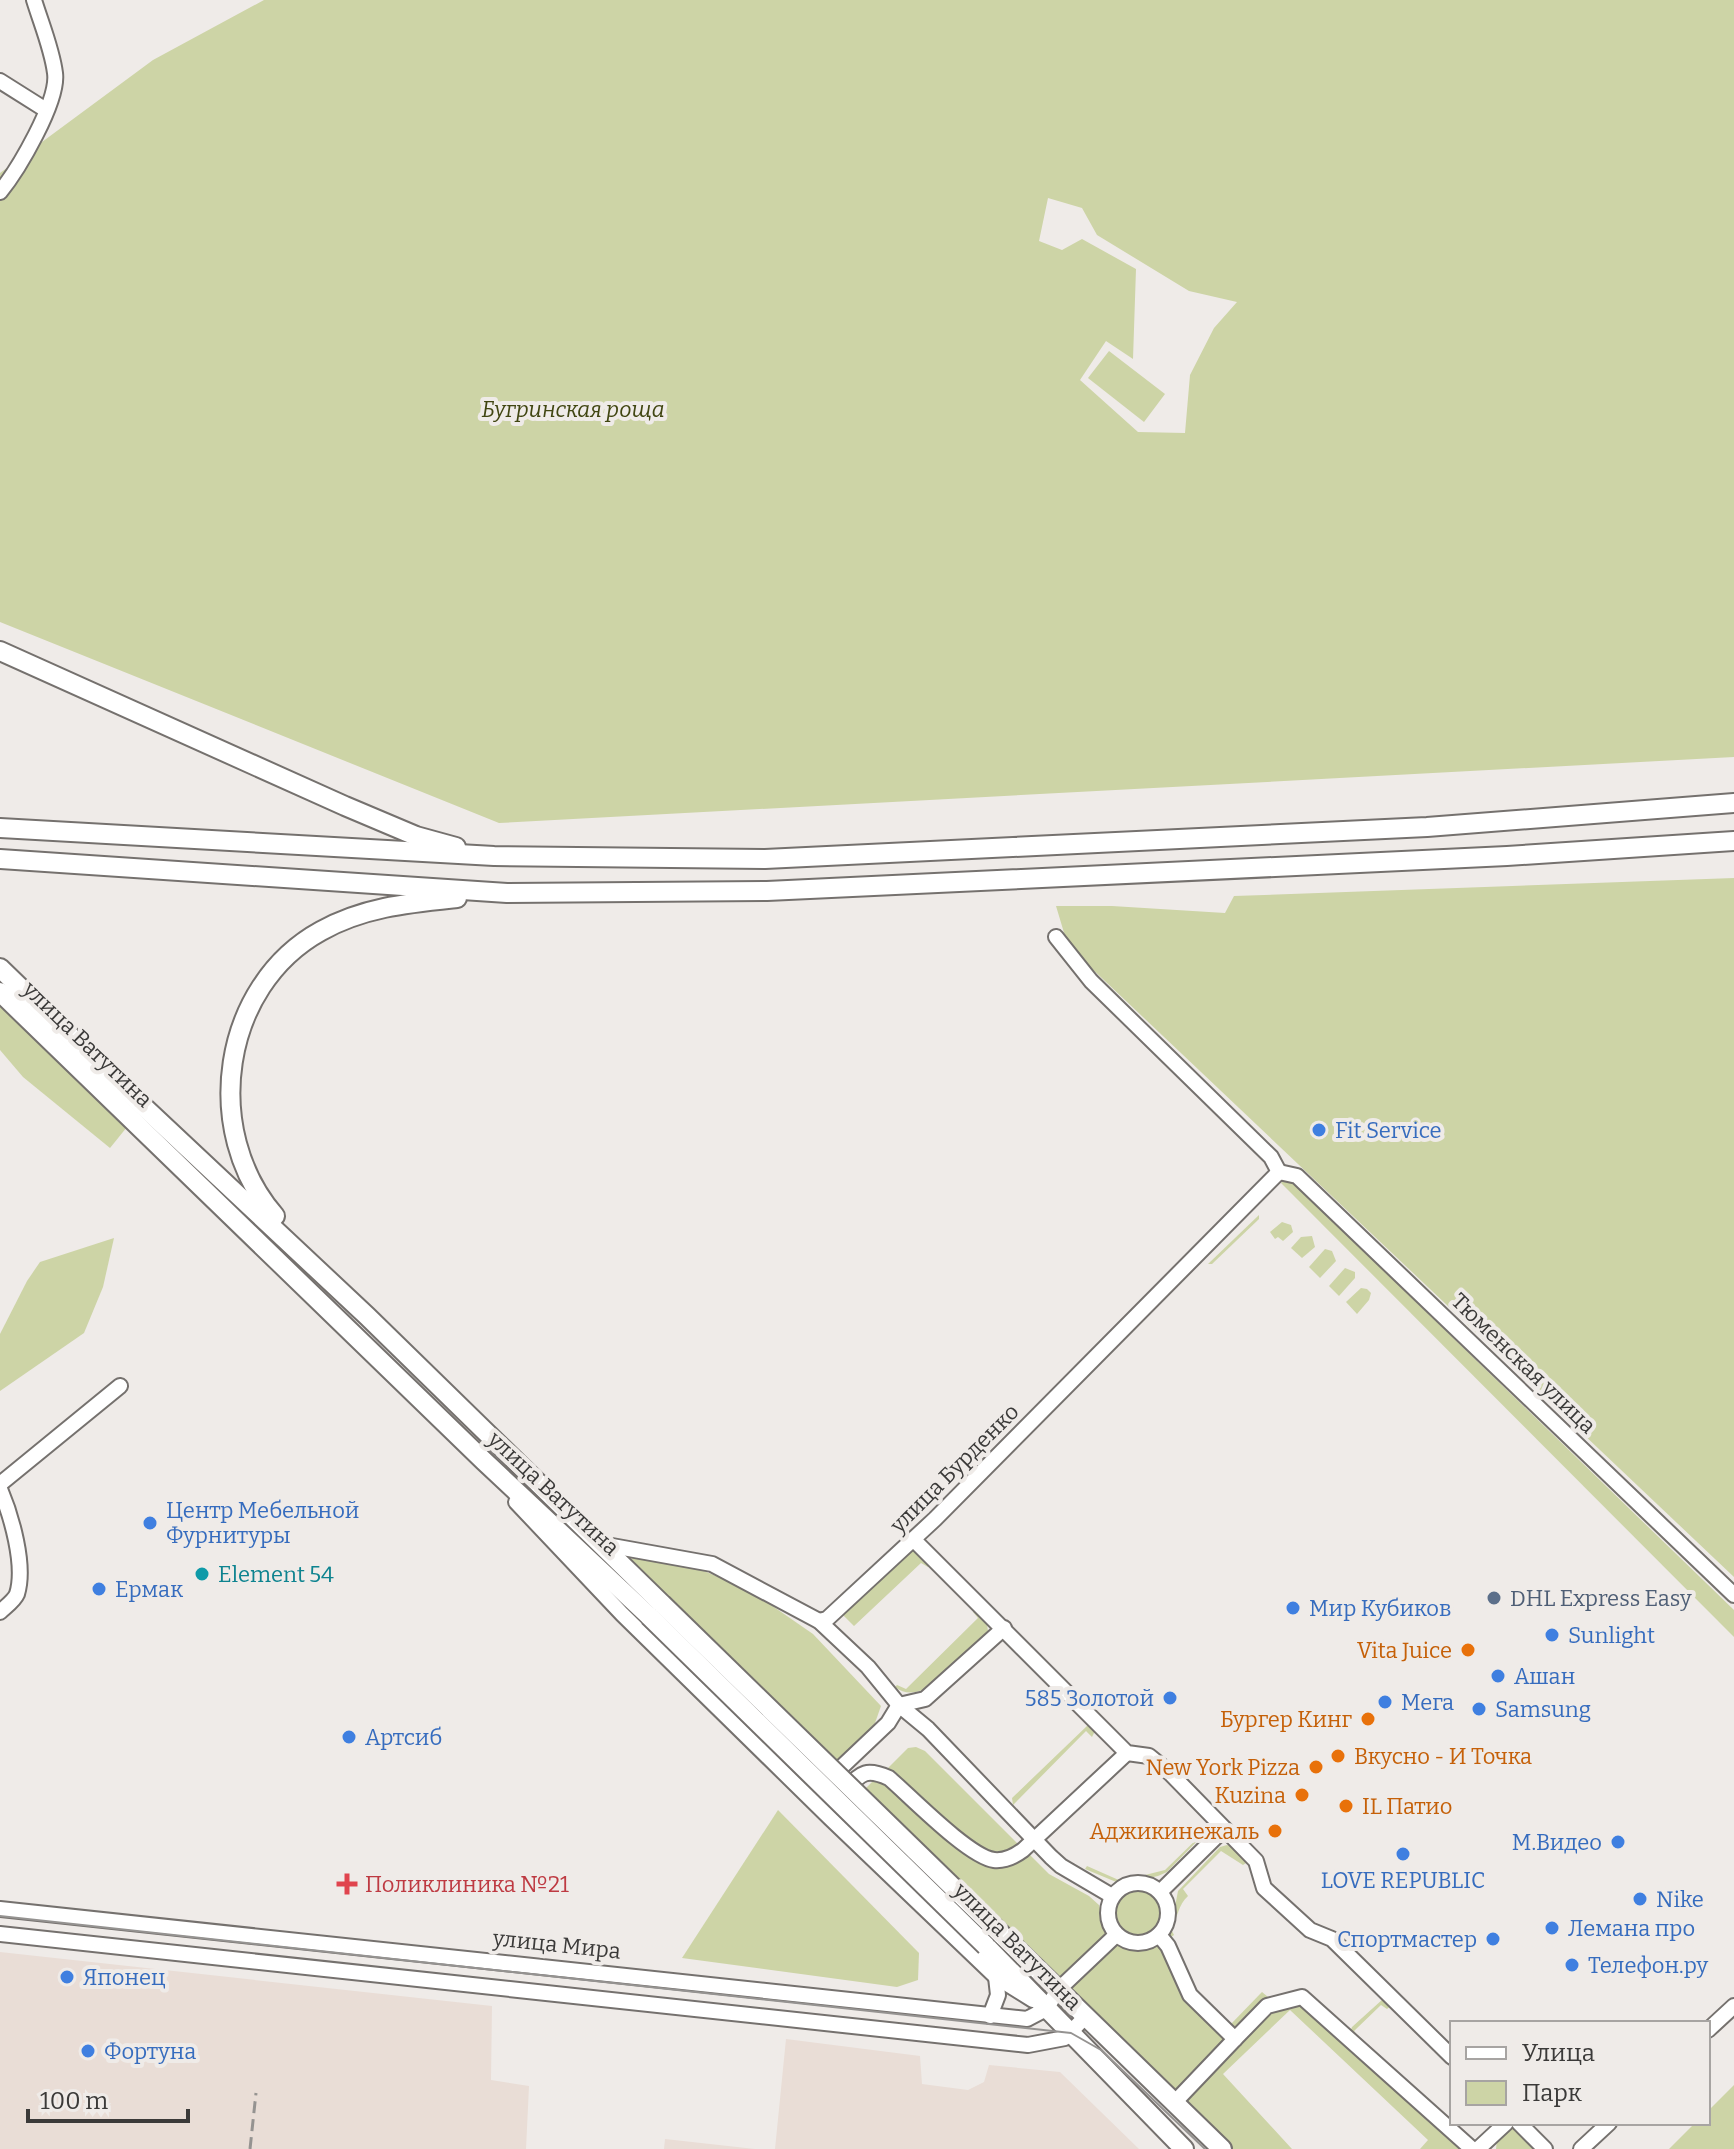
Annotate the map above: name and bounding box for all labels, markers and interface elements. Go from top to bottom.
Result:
park label: Бугринская роща [481,396,665,423]
street label: улица Ватутина [17,975,158,1113]
place label: Fit Service [1335,1117,1442,1144]
marker: Fit Service [1310,1121,1328,1139]
street label: Тюменская улица [1446,1287,1602,1439]
street label: улица Бурденко [884,1398,1024,1539]
street label: улица Ватутина [482,1425,625,1561]
place label: Центр Мебельной Фурнитуры [166,1497,359,1549]
marker: Центр Мебельной Фурнитуры [141,1514,159,1532]
place label: Element 54 [218,1561,334,1588]
marker: Element 54 [193,1565,211,1583]
place label: Ермак [115,1576,183,1603]
marker: Ермак [90,1580,108,1598]
place label: DHL Express Easy [1510,1585,1692,1612]
marker: DHL Express Easy [1485,1589,1503,1607]
place label: Мир Кубиков [1309,1595,1451,1622]
marker: Мир Кубиков [1284,1599,1302,1617]
place label: Sunlight [1568,1622,1655,1649]
marker: Sunlight [1543,1626,1561,1644]
place label: Vita Juice [1357,1637,1452,1664]
marker: Vita Juice [1459,1641,1477,1659]
place label: Ашан [1514,1663,1575,1690]
marker: Ашан [1489,1667,1507,1685]
place label: 585 Золотой [1025,1685,1154,1712]
marker: 585 Золотой [1161,1689,1179,1707]
place label: Мега [1401,1689,1454,1716]
marker: Мега [1376,1693,1394,1711]
place label: Samsung [1495,1696,1591,1723]
marker: Samsung [1470,1700,1488,1718]
place label: Бургер Кинг [1220,1706,1353,1733]
marker: Бургер Кинг [1359,1710,1377,1728]
place label: Артсиб [365,1724,442,1751]
marker: Артсиб [340,1728,358,1746]
place label: Вкусно - И Точка [1354,1743,1532,1770]
marker: Вкусно - И Точка [1329,1747,1347,1765]
place label: New York Pizza [1145,1754,1300,1781]
marker: New York Pizza [1307,1758,1325,1776]
place label: Kuzina [1215,1782,1286,1809]
marker: Kuzina [1293,1786,1311,1804]
place label: IL Патио [1362,1793,1453,1820]
marker: IL Патио [1337,1797,1355,1815]
place label: Аджикинежаль [1090,1818,1259,1845]
marker: Аджикинежаль [1266,1822,1284,1840]
place label: М.Видео [1512,1829,1602,1856]
marker: М.Видео [1609,1833,1627,1851]
marker: LOVE REPUBLIC [1394,1845,1412,1863]
place label: LOVE REPUBLIC [1321,1867,1485,1894]
place label: Поликлиника №21 [365,1871,569,1898]
marker: Поликлиника №21 [336,1873,358,1895]
street label: улица Ватутина [947,1876,1087,2016]
place label: Nike [1656,1886,1704,1913]
marker: Nike [1631,1890,1649,1908]
place label: Лемана про [1568,1915,1695,1942]
marker: Лемана про [1543,1919,1561,1937]
street label: улица Мира [491,1924,622,1965]
place label: Спортмастер [1337,1926,1477,1953]
marker: Спортмастер [1484,1930,1502,1948]
place label: Телефон.ру [1588,1952,1708,1979]
marker: Телефон.ру [1563,1956,1581,1974]
place label: Японец [83,1964,166,1991]
marker: Японец [58,1968,76,1986]
legend [1450,2021,1710,2125]
place label: Фортуна [104,2038,196,2065]
text: Улица [1522,2039,1595,2067]
marker: Фортуна [79,2042,97,2060]
scale bar [28,2073,188,2123]
text: Парк [1522,2079,1582,2107]
text: 100 m [40,2087,108,2115]

